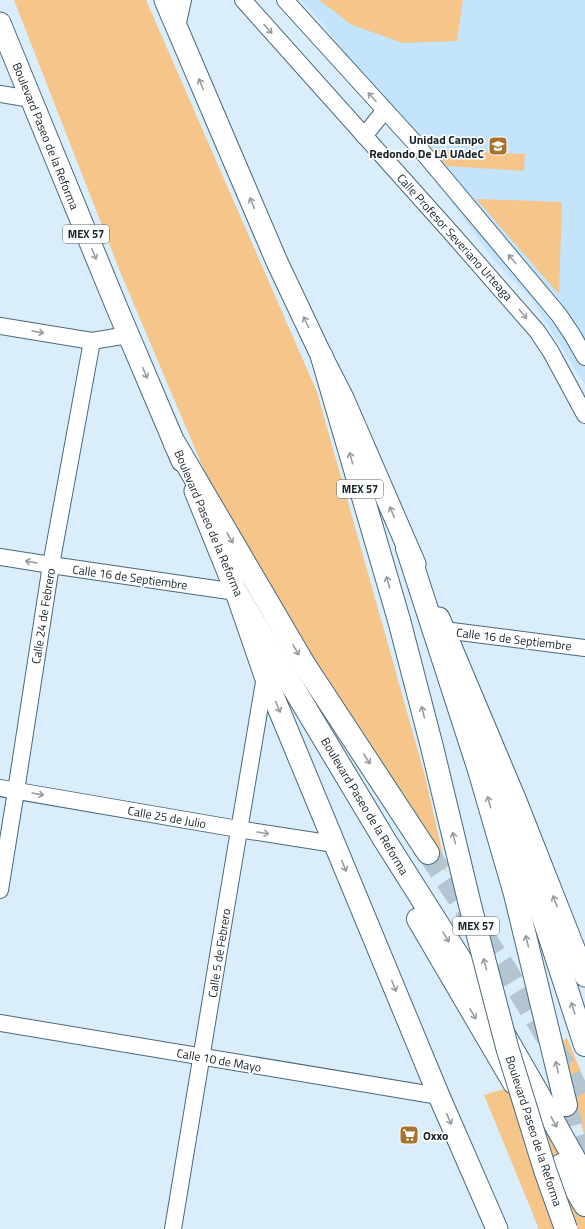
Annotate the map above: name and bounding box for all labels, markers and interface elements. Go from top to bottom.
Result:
one-way arrow [264,24,273,34]
street label: Boulevard Paseo de la Reforma [8,59,84,213]
one-way arrow [197,78,204,90]
one-way arrow [368,92,377,102]
place label: Unidad Campo Redondo De LA UAdeC [369,130,484,163]
school or university icon: Unidad Campo Redondo De LA UAdeC [487,135,509,157]
street label: Calle Profesor Severiano Urteaga [393,169,517,305]
one-way arrow [248,198,255,210]
road number: MEX 57 [63,225,109,243]
one-way arrow [91,247,99,259]
one-way arrow [507,253,516,264]
one-way arrow [519,308,528,319]
one-way arrow [302,316,309,328]
one-way arrow [32,329,45,337]
one-way arrow [141,367,149,379]
street label: Boulevard Paseo de la Reforma [170,447,248,599]
one-way arrow [347,451,354,464]
road number: MEX 57 [337,480,383,498]
one-way arrow [388,506,395,518]
one-way arrow [227,532,235,544]
one-way arrow [25,558,38,566]
street label: Calle 16 de Septiembre [71,560,189,594]
street label: Calle 24 de Febrero [26,567,60,665]
one-way arrow [384,576,391,589]
street label: Calle 16 de Septiembre [455,622,573,656]
one-way arrow [293,644,301,656]
one-way arrow [274,701,282,713]
one-way arrow [419,706,426,719]
street label: Boulevard Paseo de la Reforma [316,734,414,878]
one-way arrow [363,753,371,764]
one-way arrow [32,791,45,799]
one-way arrow [485,795,492,808]
street label: Calle 25 de Julio [126,801,208,833]
one-way arrow [256,829,269,837]
one-way arrow [449,832,457,845]
one-way arrow [340,860,348,872]
one-way arrow [551,896,559,908]
street label: Calle 5 de Febrero [203,907,235,999]
road number: MEX 57 [453,917,499,935]
one-way arrow [443,931,451,943]
one-way arrow [522,934,530,947]
one-way arrow [481,958,489,971]
one-way arrow [390,980,398,992]
one-way arrow [569,1002,576,1015]
one-way arrow [470,1008,478,1020]
street label: Calle 10 de Mayo [175,1043,263,1077]
street label: Boulevard Paseo de la Reforma [501,1053,567,1209]
one-way arrow [552,1061,560,1074]
one-way arrow [446,1113,453,1125]
one-way arrow [551,1116,558,1128]
supermarket icon: Oxxo [398,1124,420,1146]
place label: Oxxo [423,1126,448,1145]

